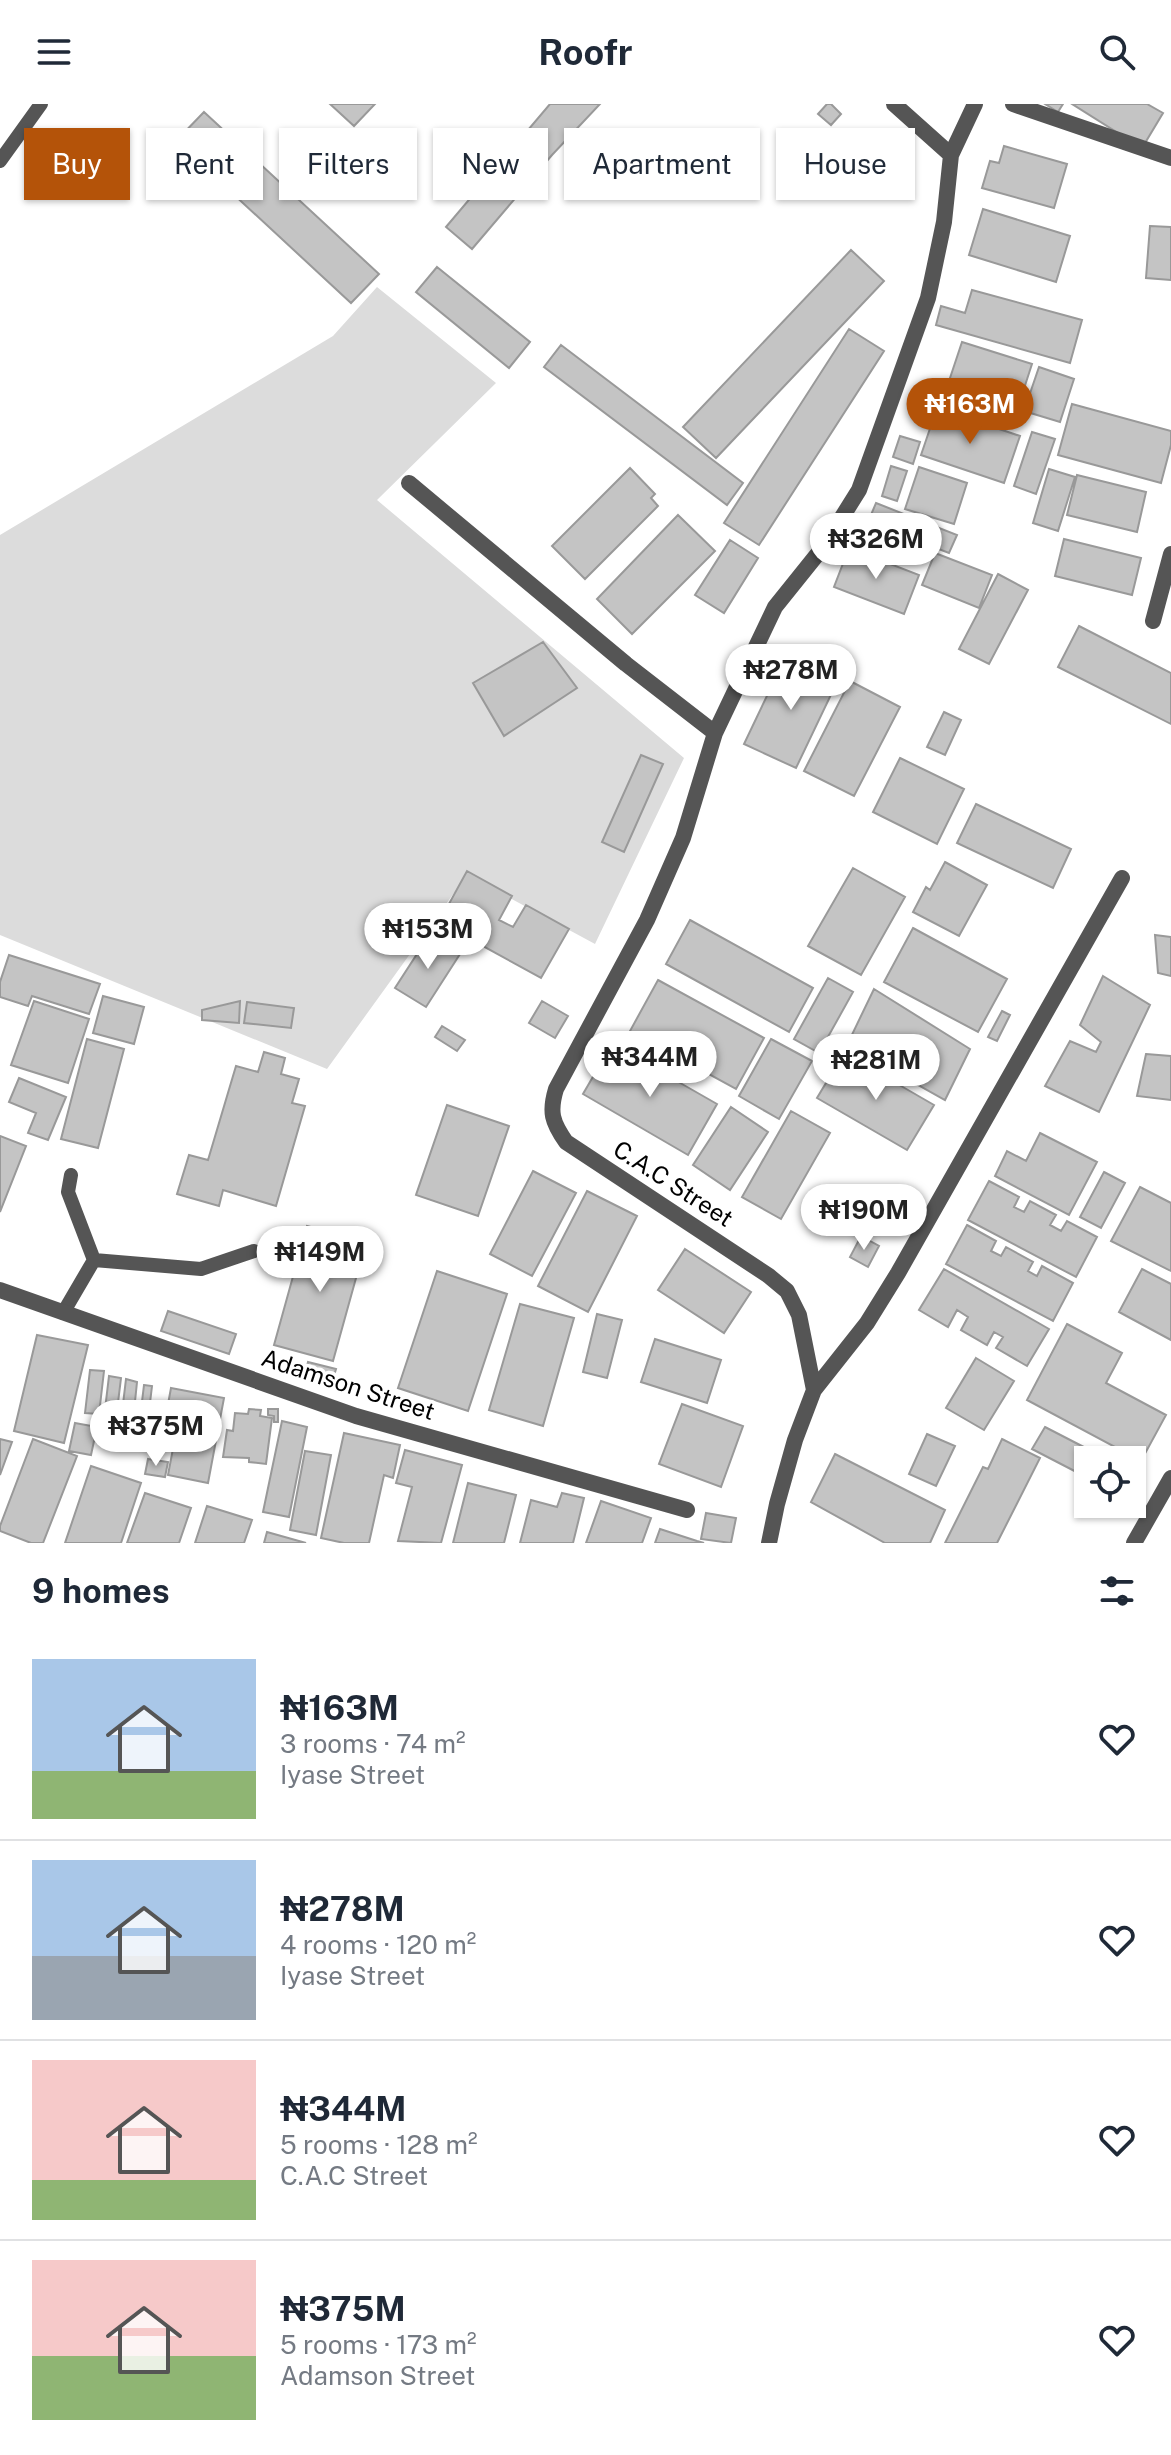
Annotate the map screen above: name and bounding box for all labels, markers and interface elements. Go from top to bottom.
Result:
icon: menu [32,30,76,74]
icon: search [1095,30,1139,74]
text: Roofr [538,31,633,73]
chip: Buy [24,128,130,200]
chip: Rent [146,128,263,200]
chip: Filters [279,128,417,200]
chip: New [433,128,548,200]
chip: Apartment [564,128,760,200]
chip: House [776,128,915,200]
pin: ₦163M [914,378,1026,446]
text: ₦163M [925,388,1015,419]
pin: ₦326M [820,513,932,581]
text: ₦326M [828,523,924,554]
pin: ₦278M [735,644,847,712]
text: ₦278M [743,654,839,685]
pin: ₦153M [372,903,484,971]
text: ₦153M [382,913,474,944]
pin: ₦344M [594,1031,706,1099]
pin: ₦281M [820,1034,932,1102]
text: ₦344M [602,1041,698,1072]
text: ₦281M [831,1044,921,1075]
street label: C.A.C Street [609,1134,739,1232]
pin: ₦190M [808,1184,920,1252]
text: ₦190M [819,1194,909,1225]
pin: ₦149M [264,1226,376,1294]
text: ₦149M [275,1236,365,1267]
street label: Adamson Street [258,1343,438,1425]
pin: ₦375M [100,1400,212,1468]
text: ₦375M [108,1410,204,1441]
map controls [1074,1446,1146,1518]
button: locate [1074,1446,1146,1518]
icon: filters [1095,1569,1139,1613]
text: 9 homes [32,1571,170,1611]
text: ₦163M [280,1688,399,1728]
icon: home [96,1691,192,1787]
icon: heart [1095,1717,1139,1761]
text: 3 rooms · 74 m² [280,1728,466,1759]
text: Iyase Street [280,1759,425,1790]
text: ₦278M [280,1889,405,1929]
icon: home [96,1892,192,1988]
icon: heart [1095,1918,1139,1962]
text: 4 rooms · 120 m² [280,1929,476,1960]
text: Iyase Street [280,1960,425,1991]
text: ₦344M [280,2089,407,2129]
icon: home [96,2092,192,2188]
icon: heart [1095,2118,1139,2162]
text: 5 rooms · 128 m² [280,2129,477,2160]
text: C.A.C Street [280,2160,428,2191]
text: ₦375M [280,2289,406,2329]
icon: home [96,2292,192,2388]
icon: heart [1095,2318,1139,2362]
text: 5 rooms · 173 m² [280,2329,477,2360]
text: Adamson Street [280,2360,475,2391]

